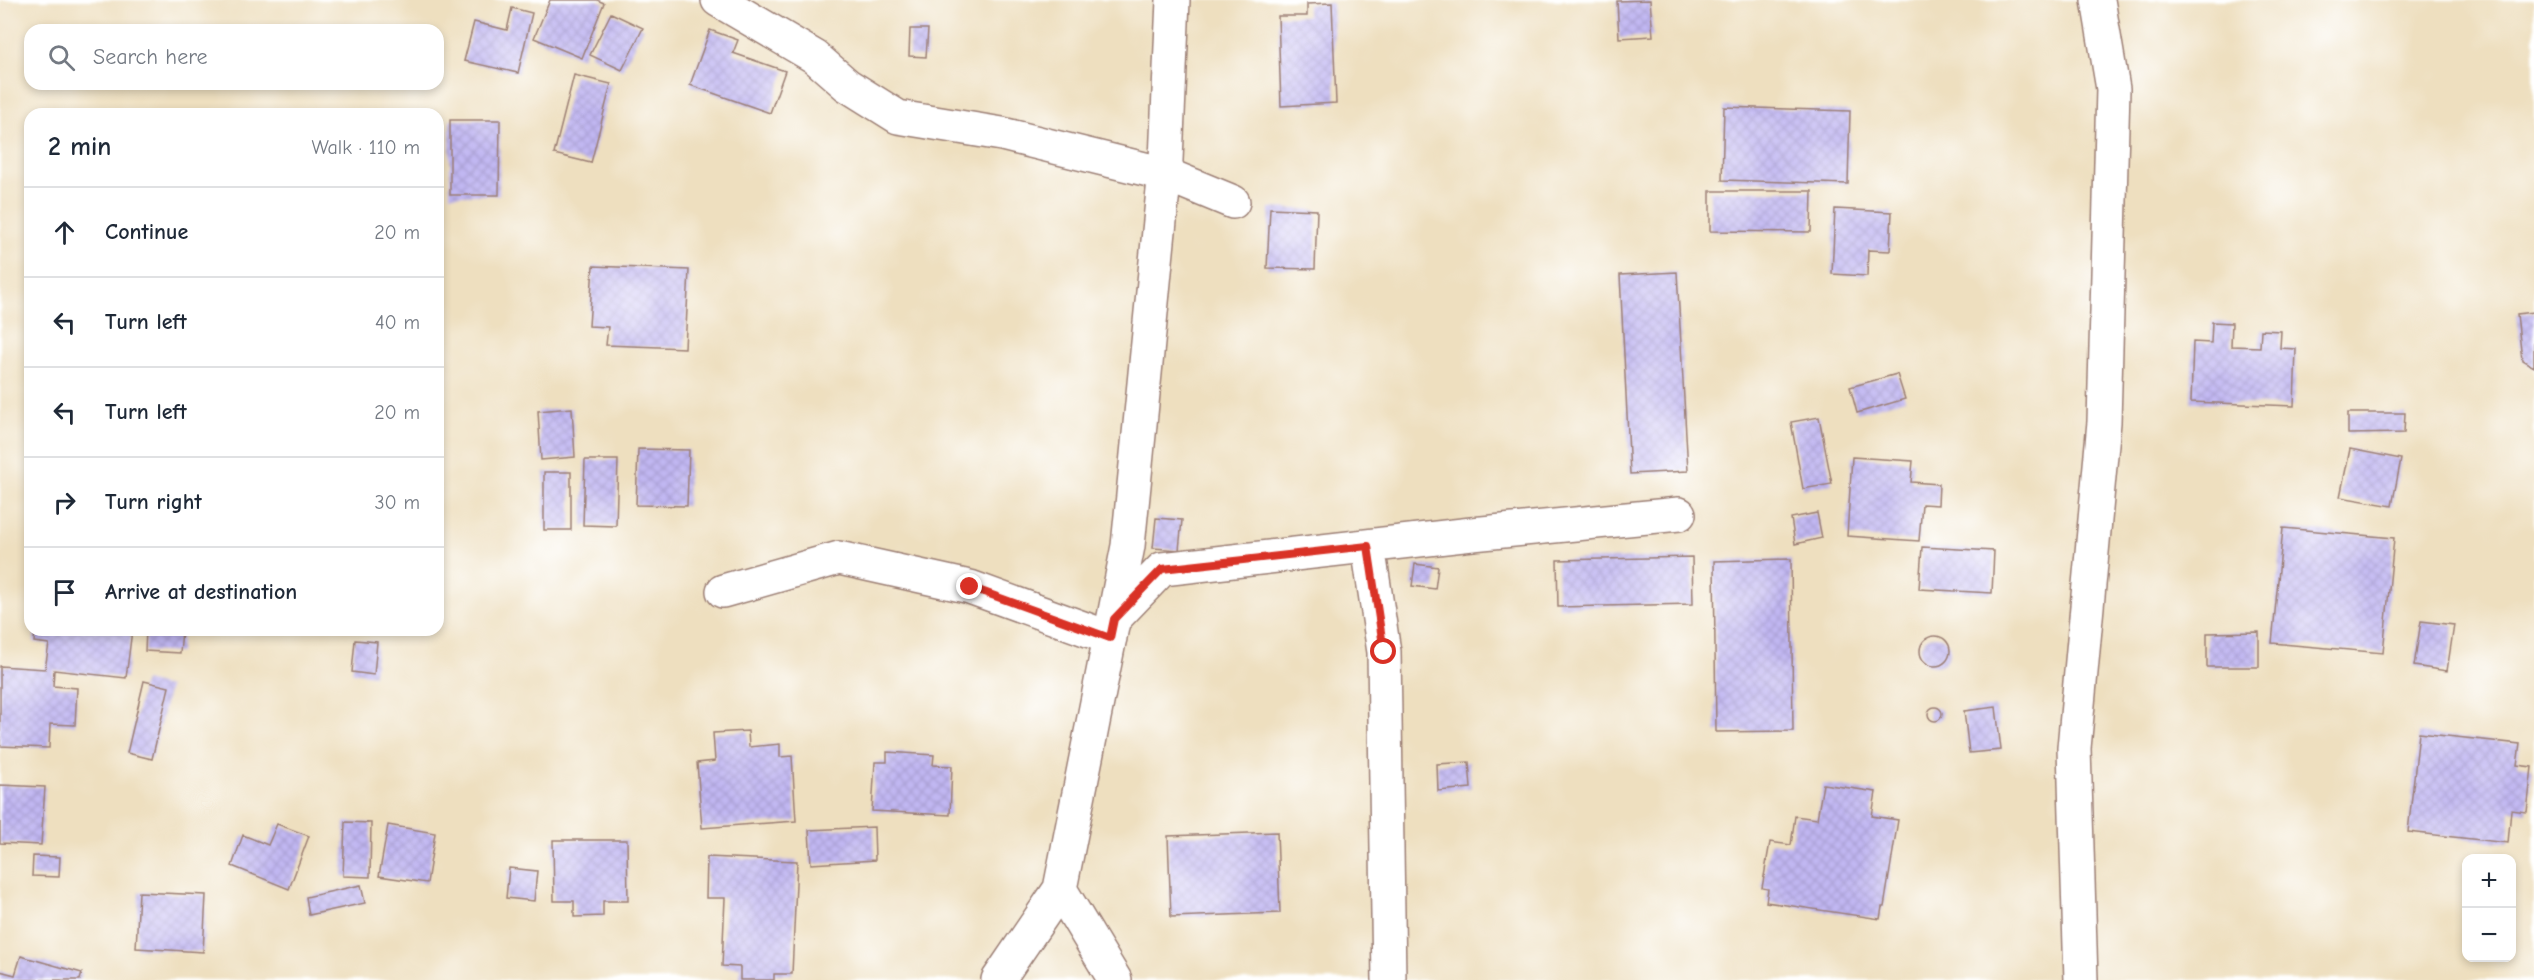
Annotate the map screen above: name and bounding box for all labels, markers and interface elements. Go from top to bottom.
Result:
search box [24,24,444,90]
icon: search [45,41,78,74]
text: Search here [93,44,208,70]
text: 2 min [48,132,111,162]
text: Walk · 110 m [312,136,420,159]
icon: ahead [48,216,81,249]
text: Continue [105,219,188,245]
text: 20 m [374,221,420,244]
icon: left [48,306,81,339]
text: Turn left [105,309,187,335]
text: 40 m [375,311,420,334]
icon: left [48,396,81,429]
text: Turn left [105,399,187,425]
text: 20 m [374,401,420,424]
icon: right [48,486,81,519]
text: Turn right [105,489,202,515]
text: 30 m [374,491,420,514]
route end [956,573,982,599]
icon: arrive [48,576,81,609]
text: Arrive at destination [105,579,297,605]
route start [1370,638,1396,664]
map controls [2462,854,2516,962]
button: + [2462,854,2516,908]
button: − [2462,908,2516,962]

